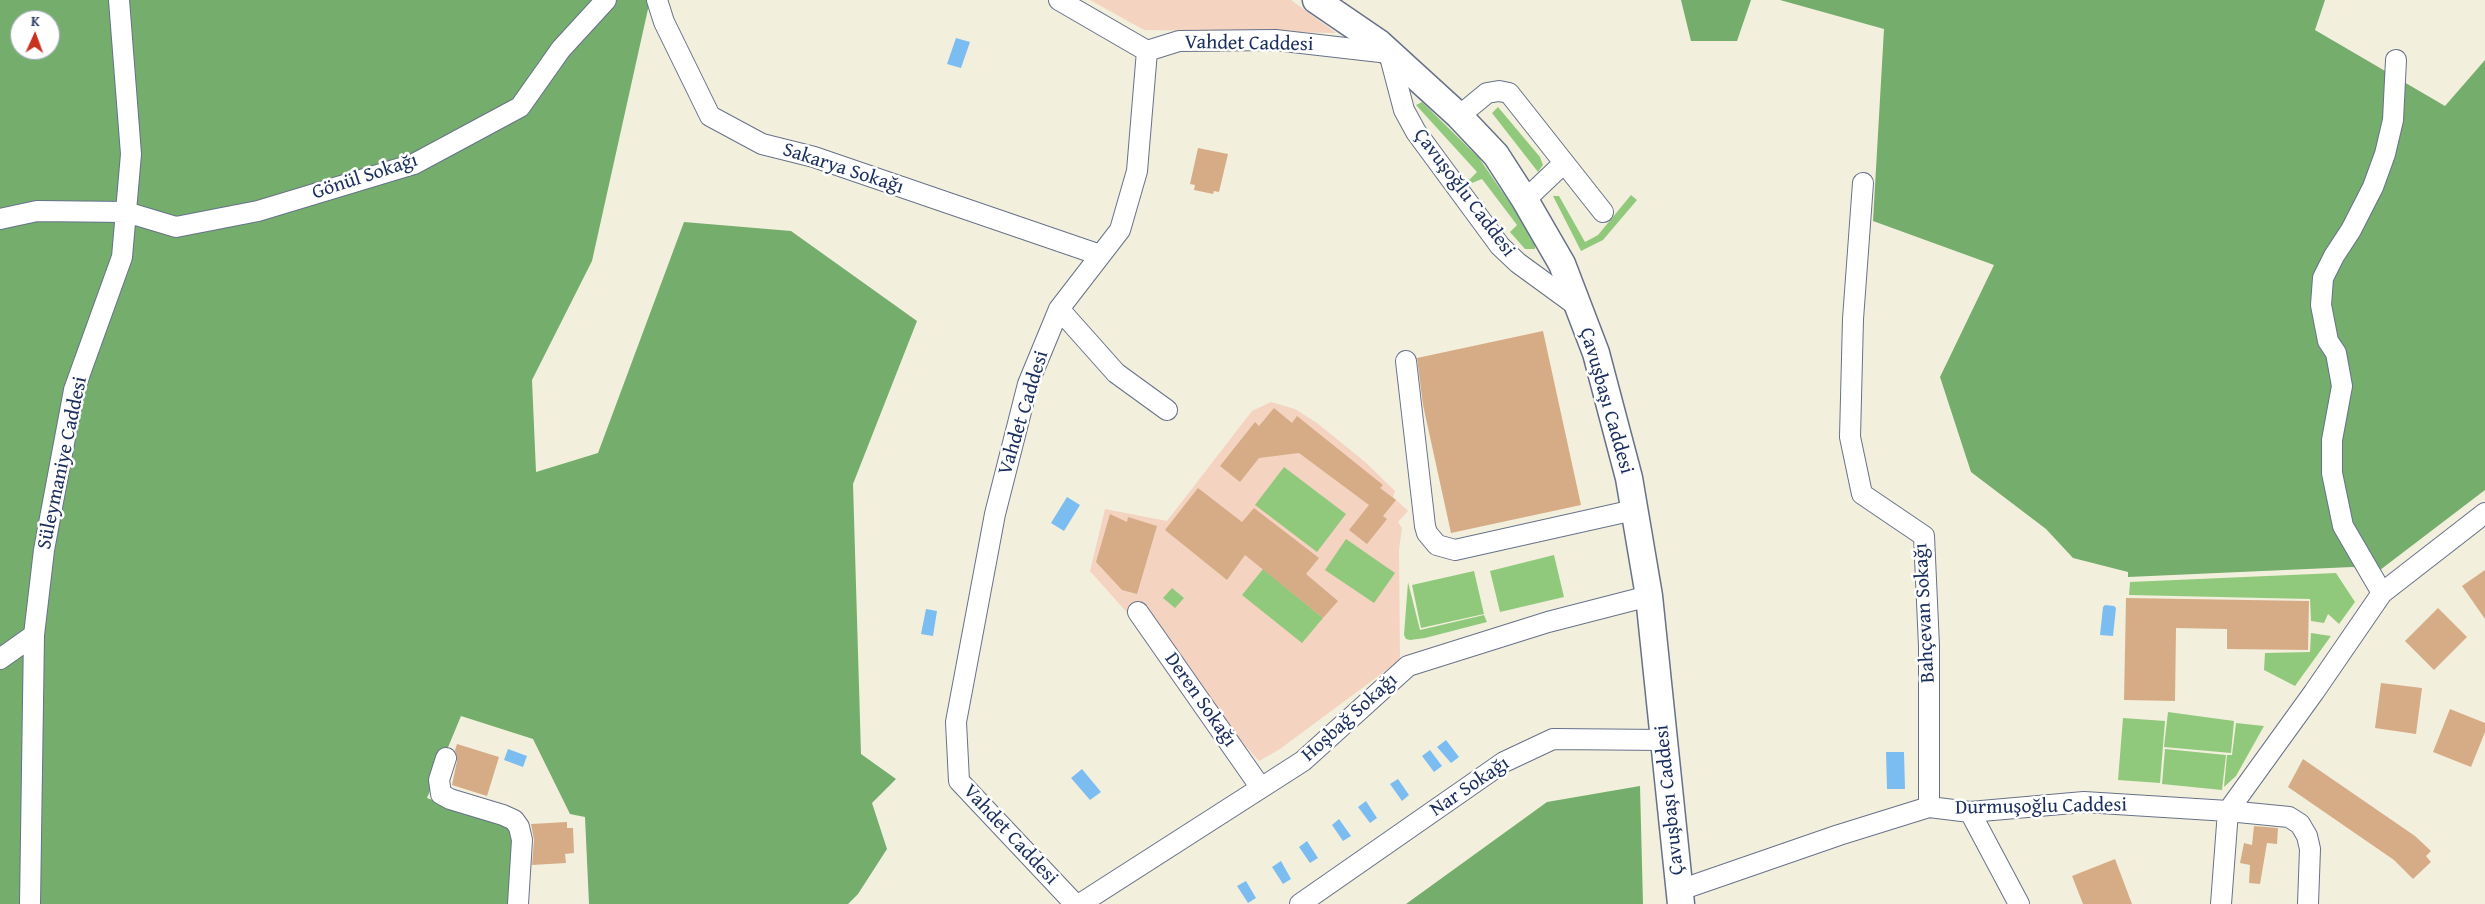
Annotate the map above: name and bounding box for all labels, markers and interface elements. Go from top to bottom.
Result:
north arrow [10,10,60,60]
text: K [31,11,40,31]
street label: Vahdet Caddesi [1184,31,1314,57]
street label: Çavuşoğlu Caddesi [1408,124,1520,262]
street label: Sakarya Sokağı [780,138,906,200]
street label: Gönül Sokağı [309,149,421,205]
street label: Çavuşbaşı Caddesi [1574,325,1638,477]
street label: Vahdet Caddesi [994,348,1054,478]
street label: Süleymaniye Caddesi [33,374,93,552]
street label: Bahçevan Sokağı [1909,542,1941,684]
street label: Deren Sokağı [1159,648,1241,752]
street label: Hoşbağ Sokağı [1297,669,1403,767]
street label: Çavuşbaşı Caddesi [1650,724,1690,876]
street label: Nar Sokağı [1426,752,1514,822]
street label: Vahdet Caddesi [957,780,1063,890]
street label: Durmuşoğlu Caddesi [1955,794,2127,820]

